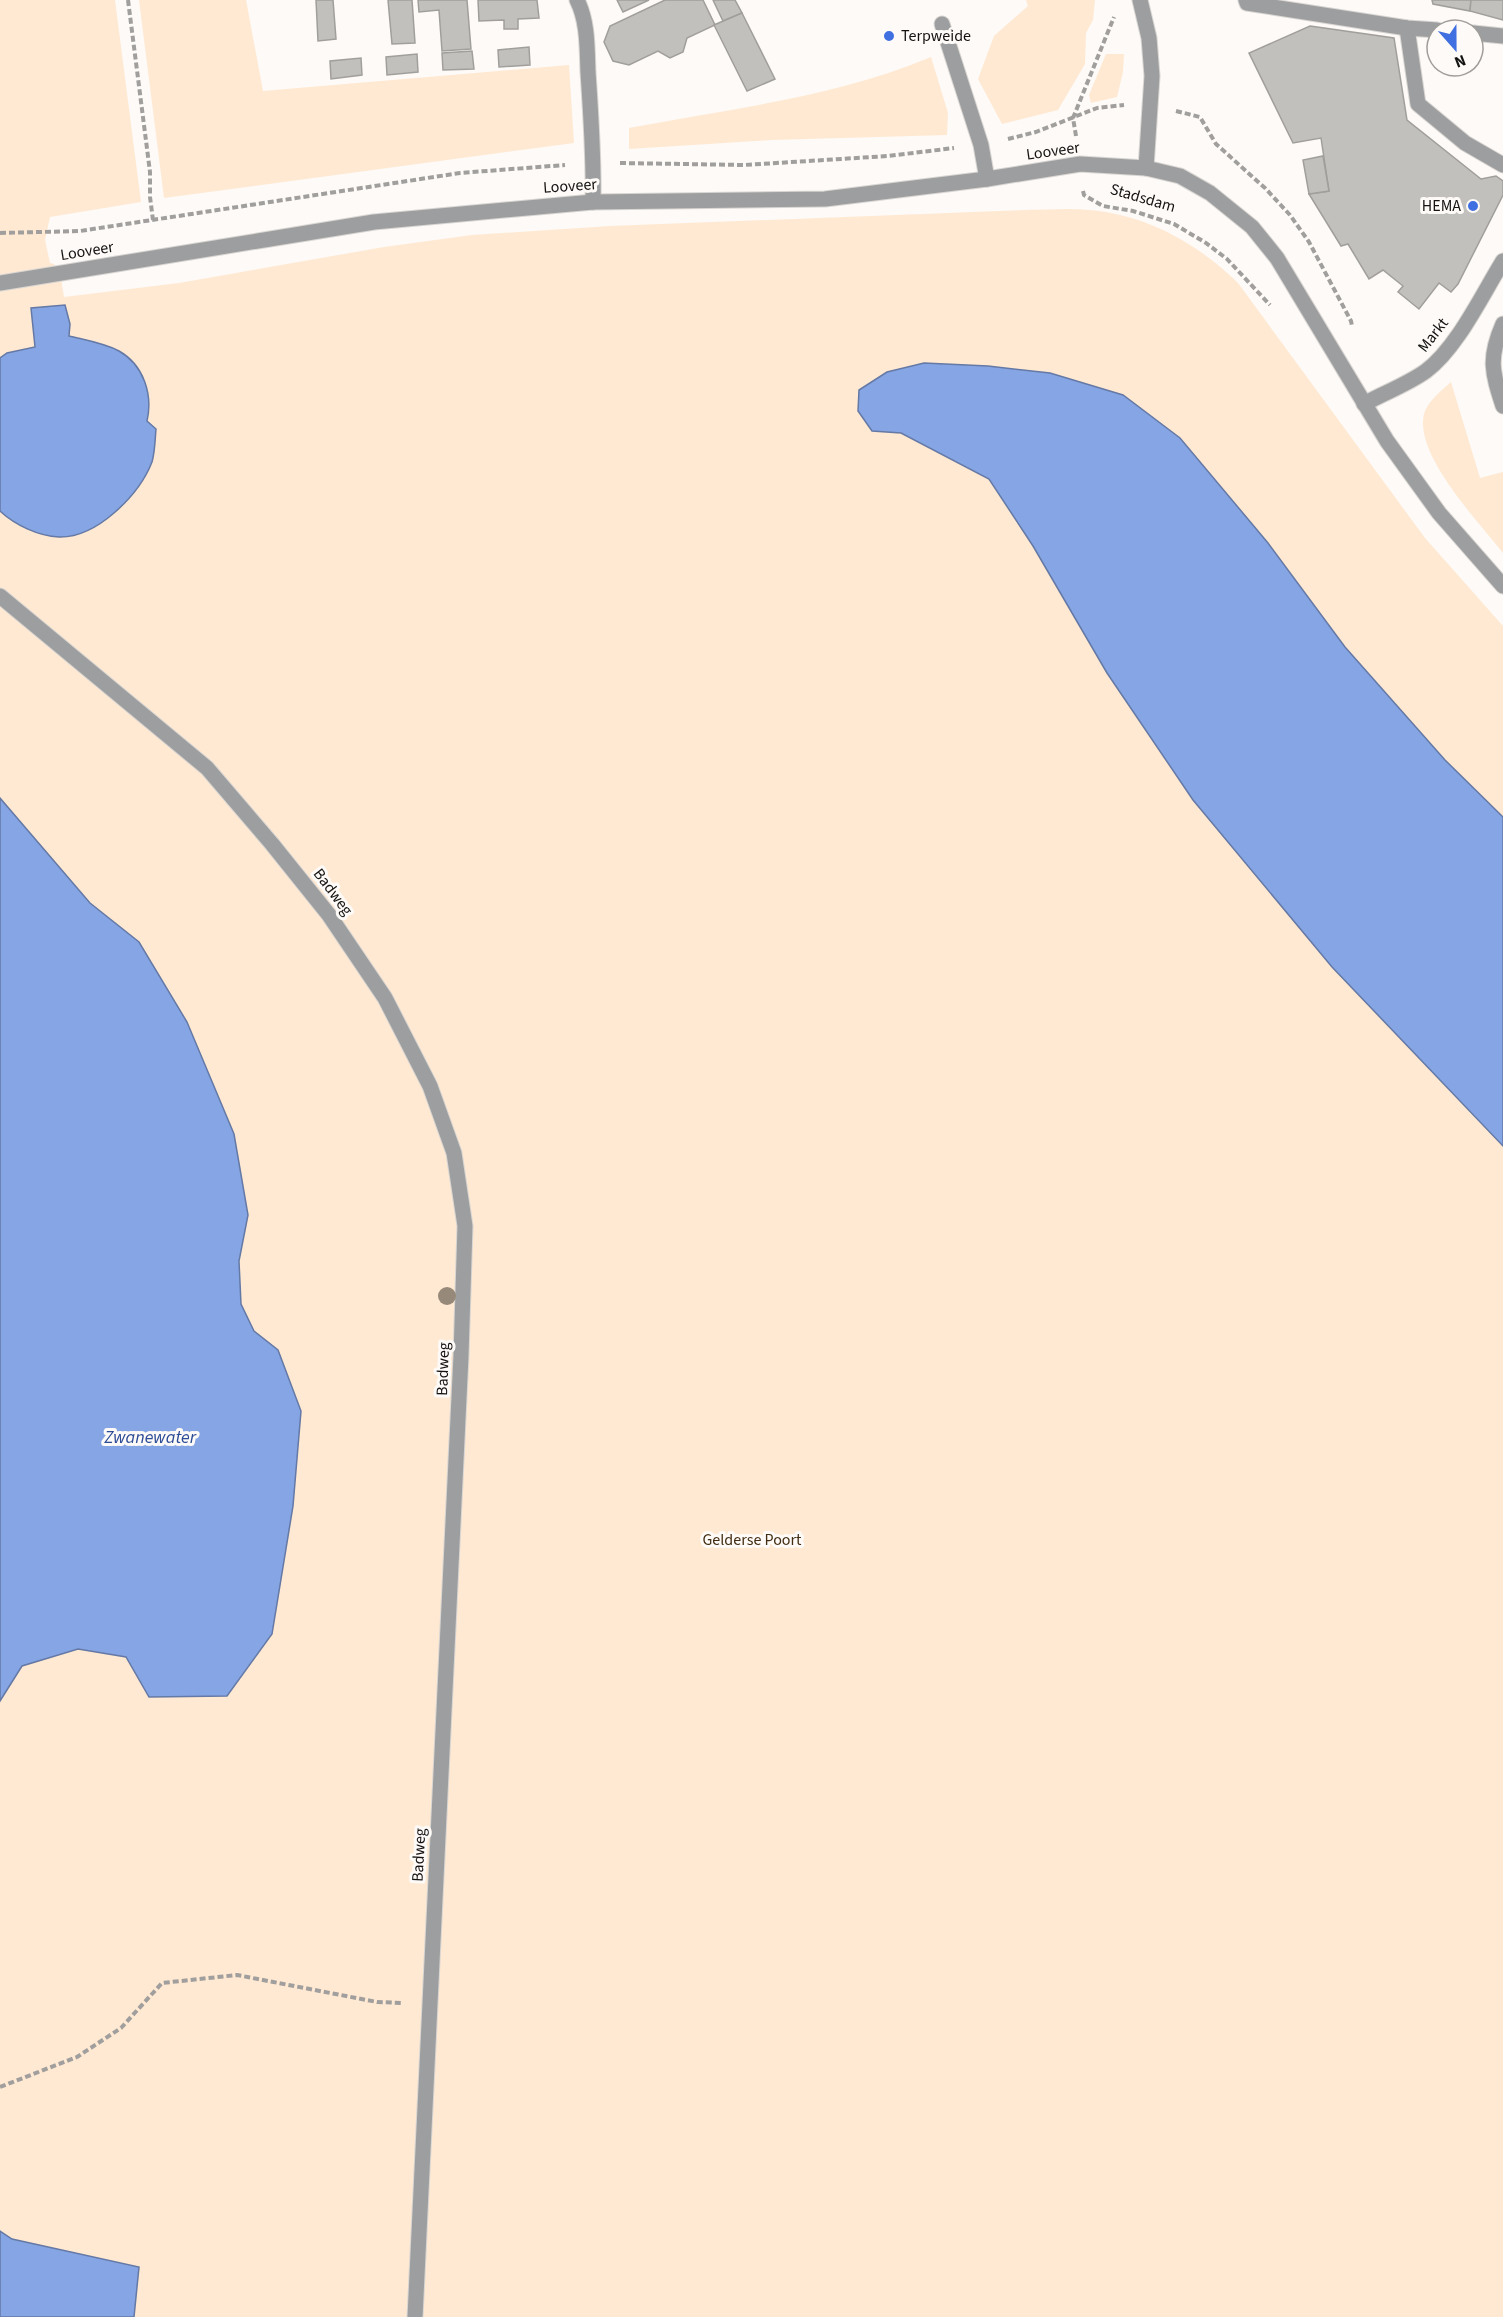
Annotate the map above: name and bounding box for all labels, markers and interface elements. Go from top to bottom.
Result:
north arrow [1425,18,1485,78]
place label: Terpweide [901,25,971,47]
marker: Terpweide [882,29,896,43]
text: N [1451,49,1469,73]
street label: Looveer [1025,136,1082,166]
street label: Looveer [542,173,598,199]
street label: Stadsdam [1108,178,1178,218]
place label: HEMA [1422,195,1461,217]
marker: HEMA [1466,199,1480,213]
street label: Looveer [59,236,116,266]
street label: Markt [1413,313,1454,357]
street label: Badweg [308,864,358,920]
street label: Badweg [431,1342,455,1396]
water label: Zwanewater [103,1425,197,1450]
park label: Gelderse Poort [702,1529,802,1551]
street label: Badweg [407,1828,431,1882]

